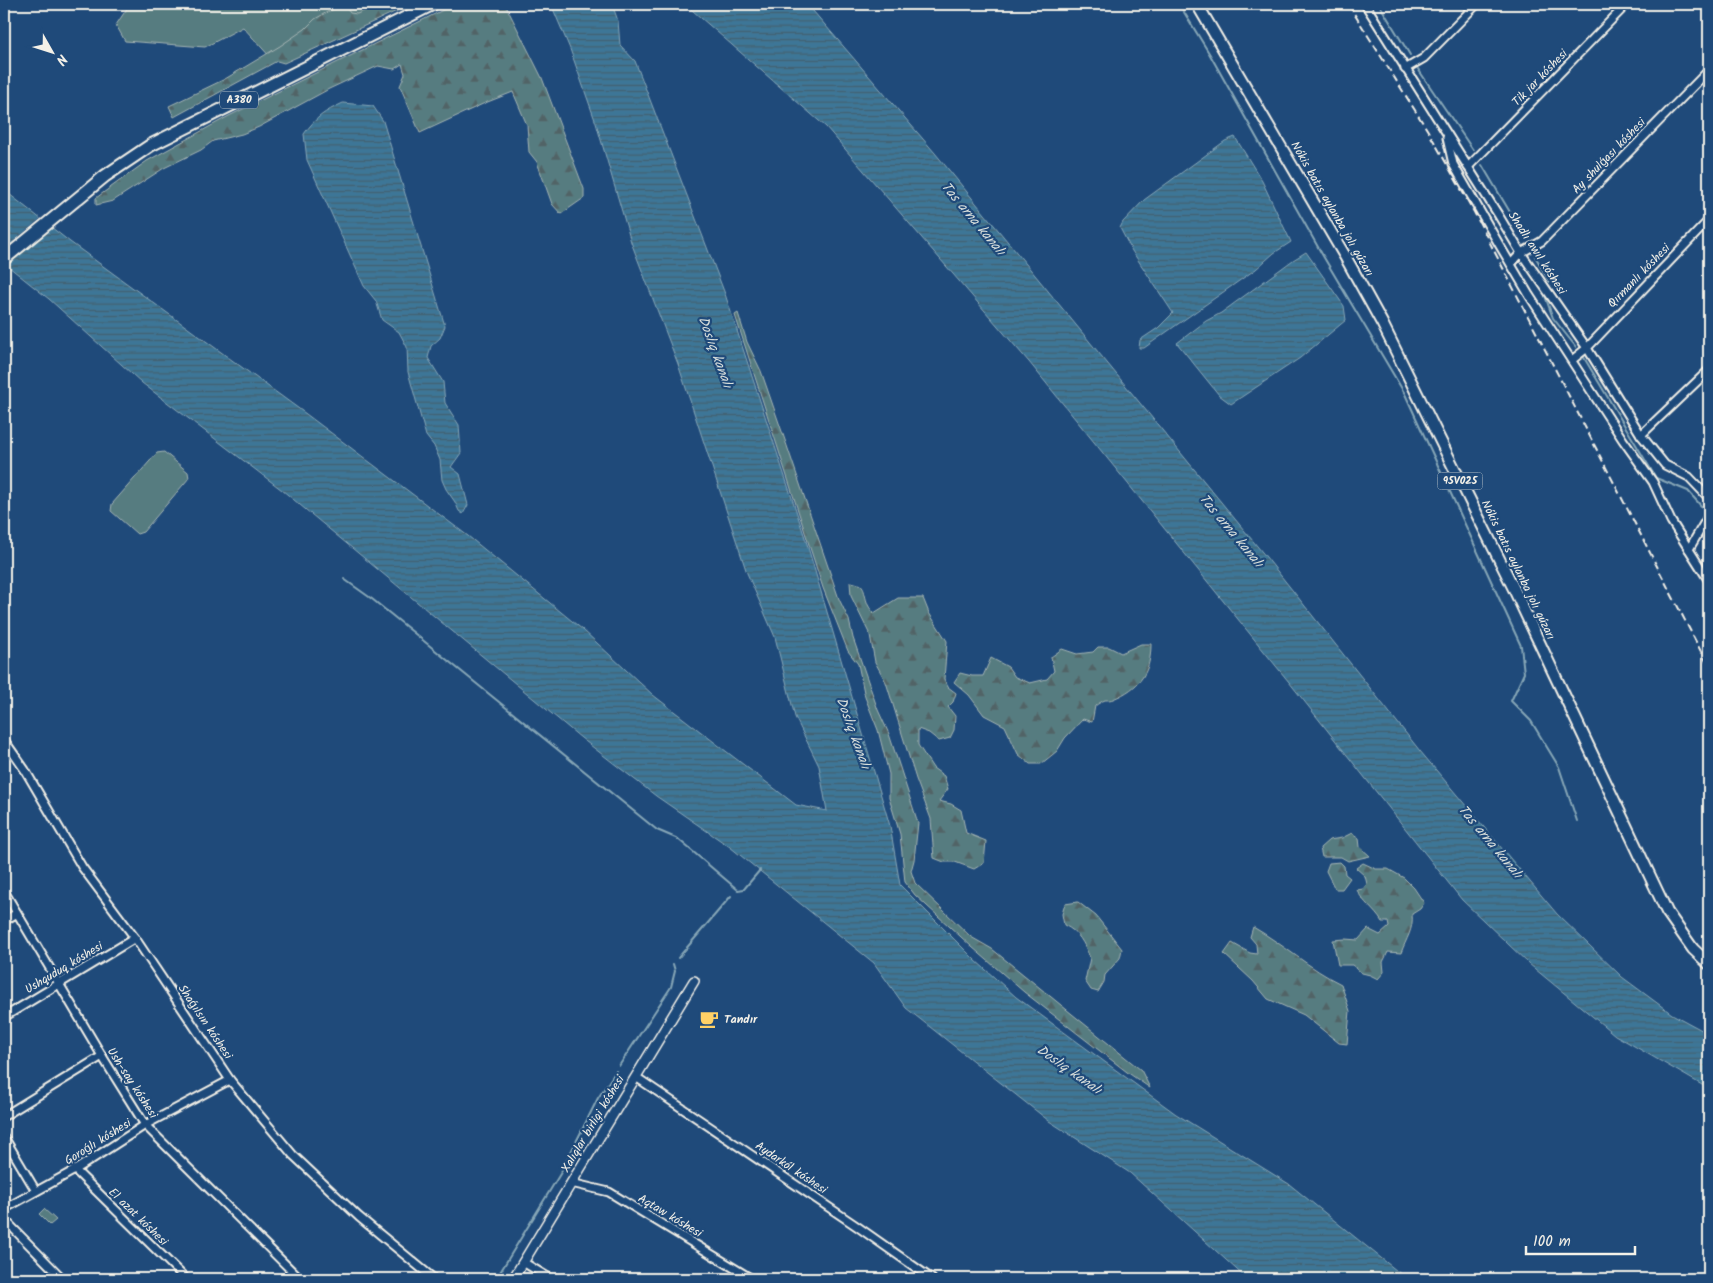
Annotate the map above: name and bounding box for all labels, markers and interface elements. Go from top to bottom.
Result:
north arrow [28,28,78,78]
street label: Tik jar kóshesi [1508,44,1573,111]
text: N [50,49,73,70]
road number: A380 [220,92,258,108]
street label: Ay shulǵası kóshesi [1568,113,1651,198]
street label: Nókis batıs aylanba jolı gúzarı [1285,138,1379,280]
water label: Tas arna kanalı [935,177,1011,262]
street label: Shadlı awıl kóshesi [1503,208,1572,299]
street label: Qırmanlı kóshesi [1603,239,1676,313]
water label: Doslıq kanalı [692,313,739,392]
road number: 95V025 [1438,472,1482,490]
water label: Tas arna kanalı [1193,489,1269,574]
street label: Nókis batıs aylanba jolı gúzarı [1476,497,1560,643]
water label: Doslıq kanalı [830,694,877,773]
water label: Tas arna kanalı [1452,800,1528,885]
street label: Ushquduq kóshesi [21,937,108,999]
street label: Shaǵılsın kóshesi [173,981,238,1064]
cafe icon: Tandır [698,1008,720,1030]
place label: Tandır [724,1010,758,1029]
water label: Doslıq kanalı [1032,1040,1107,1101]
street label: Ush-say kóshesi [102,1044,163,1123]
street label: Xalıqlar birligi kóshesi [556,1071,630,1176]
street label: Goroǵlı kóshesi [61,1113,136,1170]
street label: Aydarkól kóshesi [751,1137,832,1200]
street label: El azat kóshesi [104,1184,173,1251]
street label: Aqtaw kóshesi [634,1189,707,1243]
scale bar [1526,1223,1634,1255]
text: 100 m [1533,1230,1571,1254]

